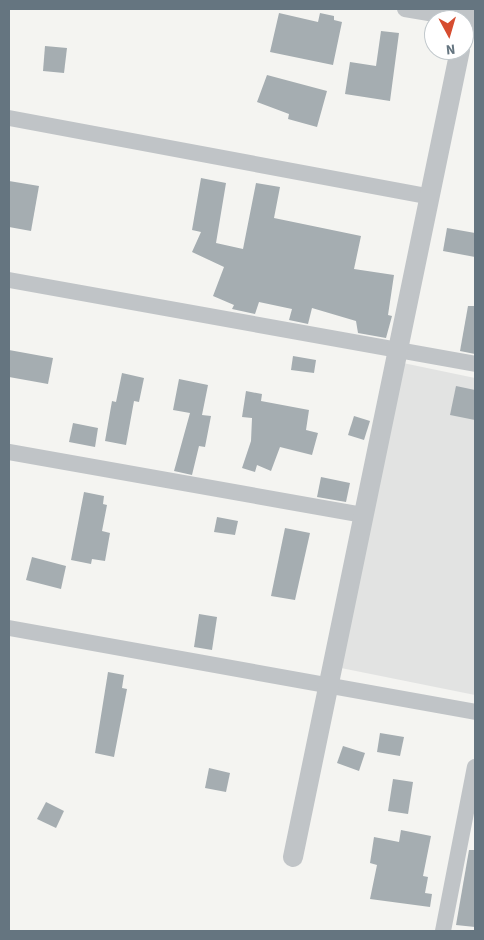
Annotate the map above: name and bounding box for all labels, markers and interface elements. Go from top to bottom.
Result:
north arrow [424,10,474,60]
text: N [445,38,456,59]

